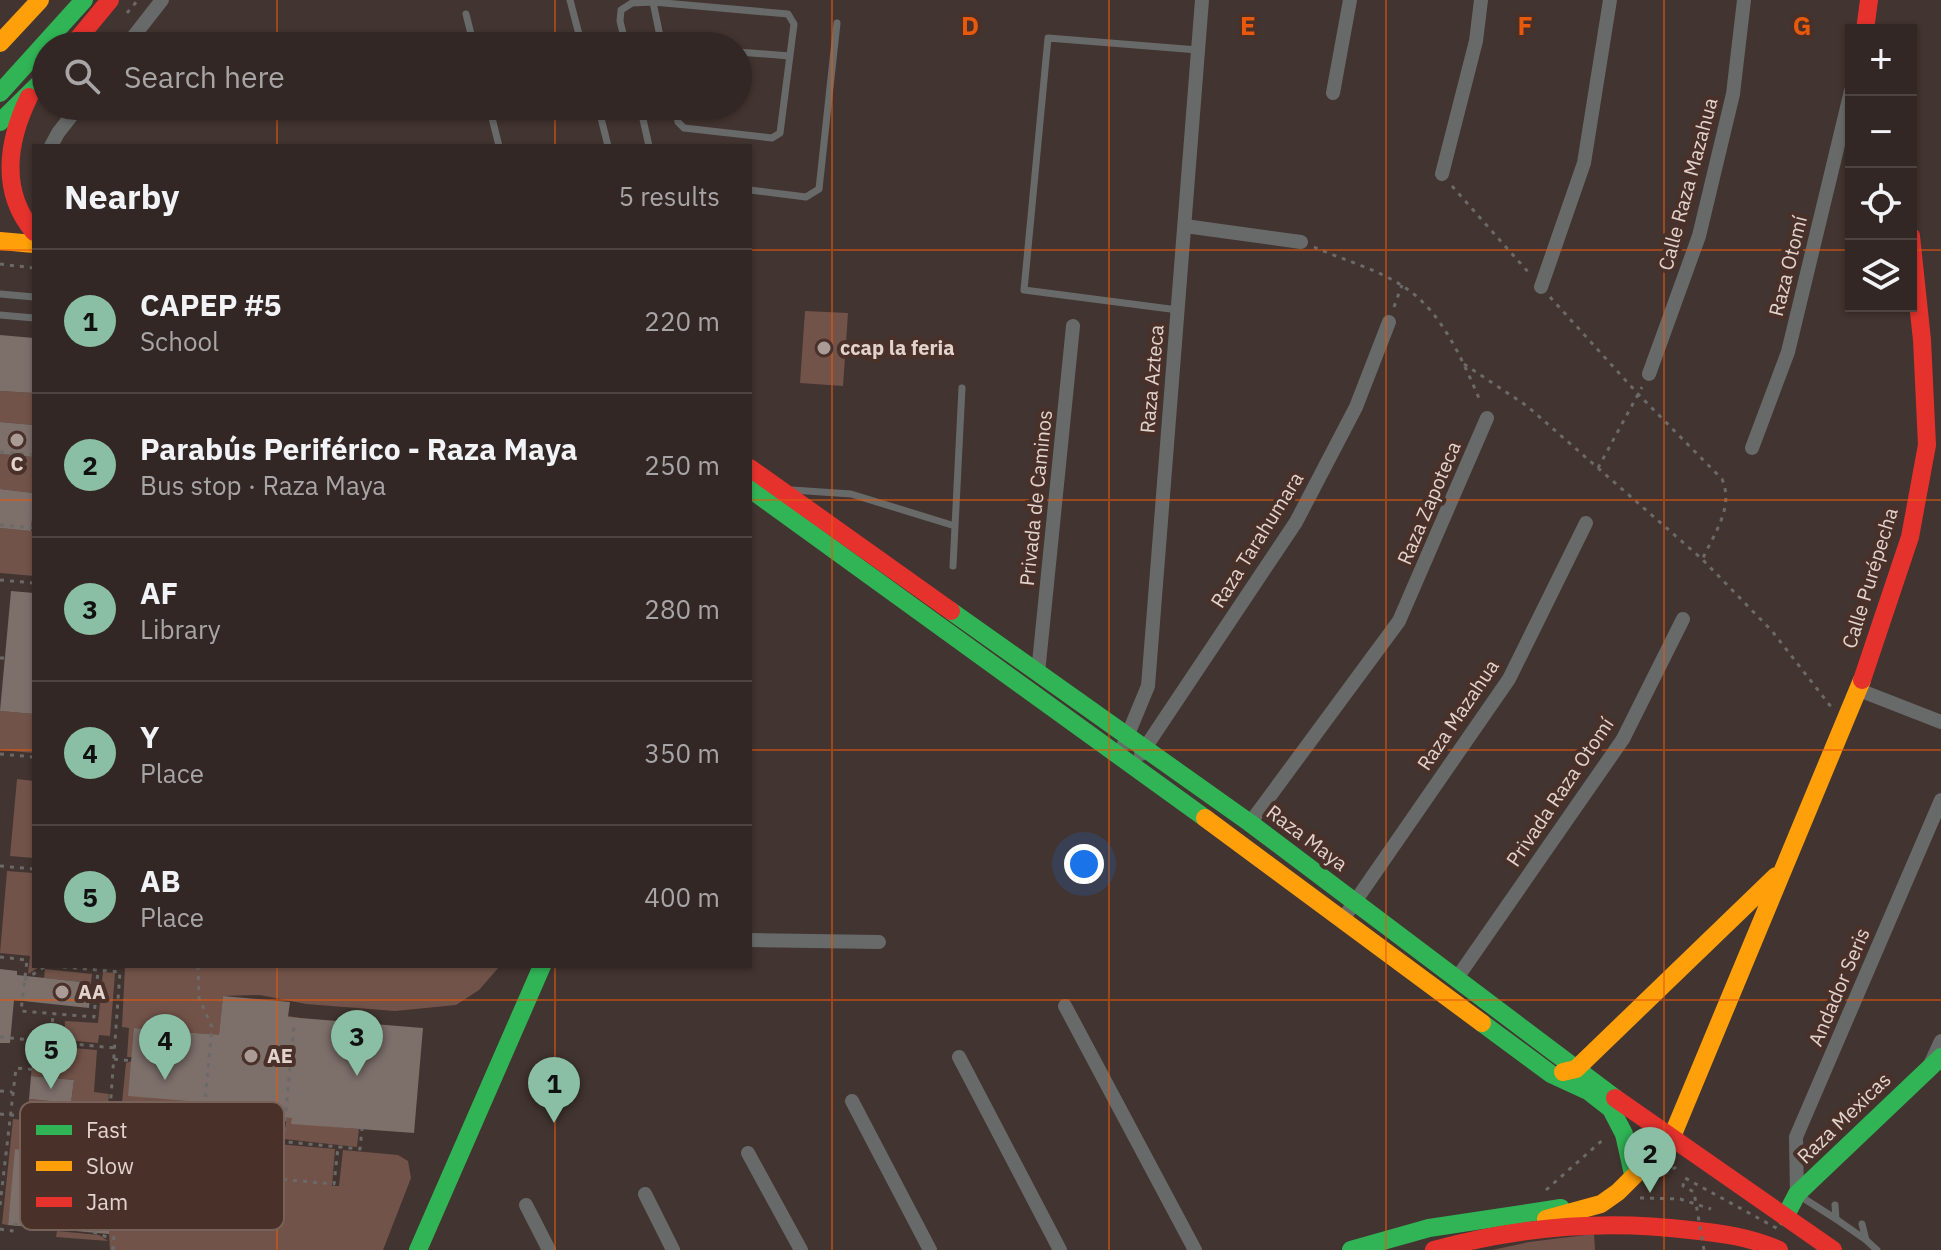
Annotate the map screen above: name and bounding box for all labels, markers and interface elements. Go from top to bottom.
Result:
text: D [961,8,979,42]
text: E [1240,8,1256,42]
text: F [1517,8,1533,42]
text: G [1793,8,1811,42]
map controls [1845,24,1917,312]
button: + [1845,24,1917,96]
search box [32,32,752,120]
icon: search [60,54,104,98]
text: Search here [124,57,285,96]
street label: Calle Raza Mazahua [1651,94,1724,273]
button: − [1845,96,1917,168]
button: locate [1845,168,1917,240]
text: Nearby [64,174,179,218]
text: 5 results [618,179,720,213]
street label: Raza Otomí [1762,213,1813,319]
button: layers [1845,240,1917,312]
text: CAPEP #5 [140,285,281,324]
text: 1 [82,304,98,338]
text: 220 m [644,304,720,338]
street label: Raza Azteca [1133,323,1170,434]
text: School [140,324,219,358]
place label: ccap la feria [840,334,955,361]
marker: ccap la feria [815,339,833,357]
street label: Privada de Caminos [1013,409,1058,587]
text: Parabús Periférico - Raza Maya [140,429,578,468]
marker: C [8,431,26,449]
street label: Raza Zapoteca [1390,437,1467,569]
text: 2 [82,448,98,482]
text: 250 m [644,448,720,482]
place label: C [10,450,24,477]
street label: Raza Tarahumara [1204,466,1309,613]
text: Bus stop · Raza Maya [140,468,386,502]
street label: Calle Purépecha [1835,504,1904,652]
text: AF [140,573,178,612]
text: 3 [82,592,98,626]
text: 280 m [644,592,720,626]
text: Library [140,612,221,646]
street label: Raza Mazahua [1411,654,1505,775]
street label: Privada Raza Otomí [1500,712,1620,872]
text: Y [140,717,159,756]
text: 4 [82,736,98,770]
text: 350 m [644,736,720,770]
text: Place [140,756,204,790]
street label: Raza Maya [1261,798,1354,877]
your location [1064,844,1104,884]
text: AB [140,861,181,900]
text: 5 [82,880,98,914]
text: 400 m [644,880,720,914]
text: Place [140,900,204,934]
street label: Andador Seris [1801,924,1876,1050]
place label: AA [78,978,106,1005]
marker: AA [53,983,71,1001]
pin: 3 [331,1010,383,1076]
pin: 4 [139,1014,191,1080]
pin: 5 [25,1023,77,1089]
place label: AE [267,1042,293,1069]
marker: AE [242,1047,260,1065]
pin: 1 [528,1057,580,1123]
street label: Raza Mexicas [1791,1066,1896,1169]
legend [20,1102,284,1230]
text: Fast [86,1115,127,1144]
pin: 2 [1624,1127,1676,1193]
text: Slow [86,1151,134,1180]
text: Jam [86,1187,128,1216]

